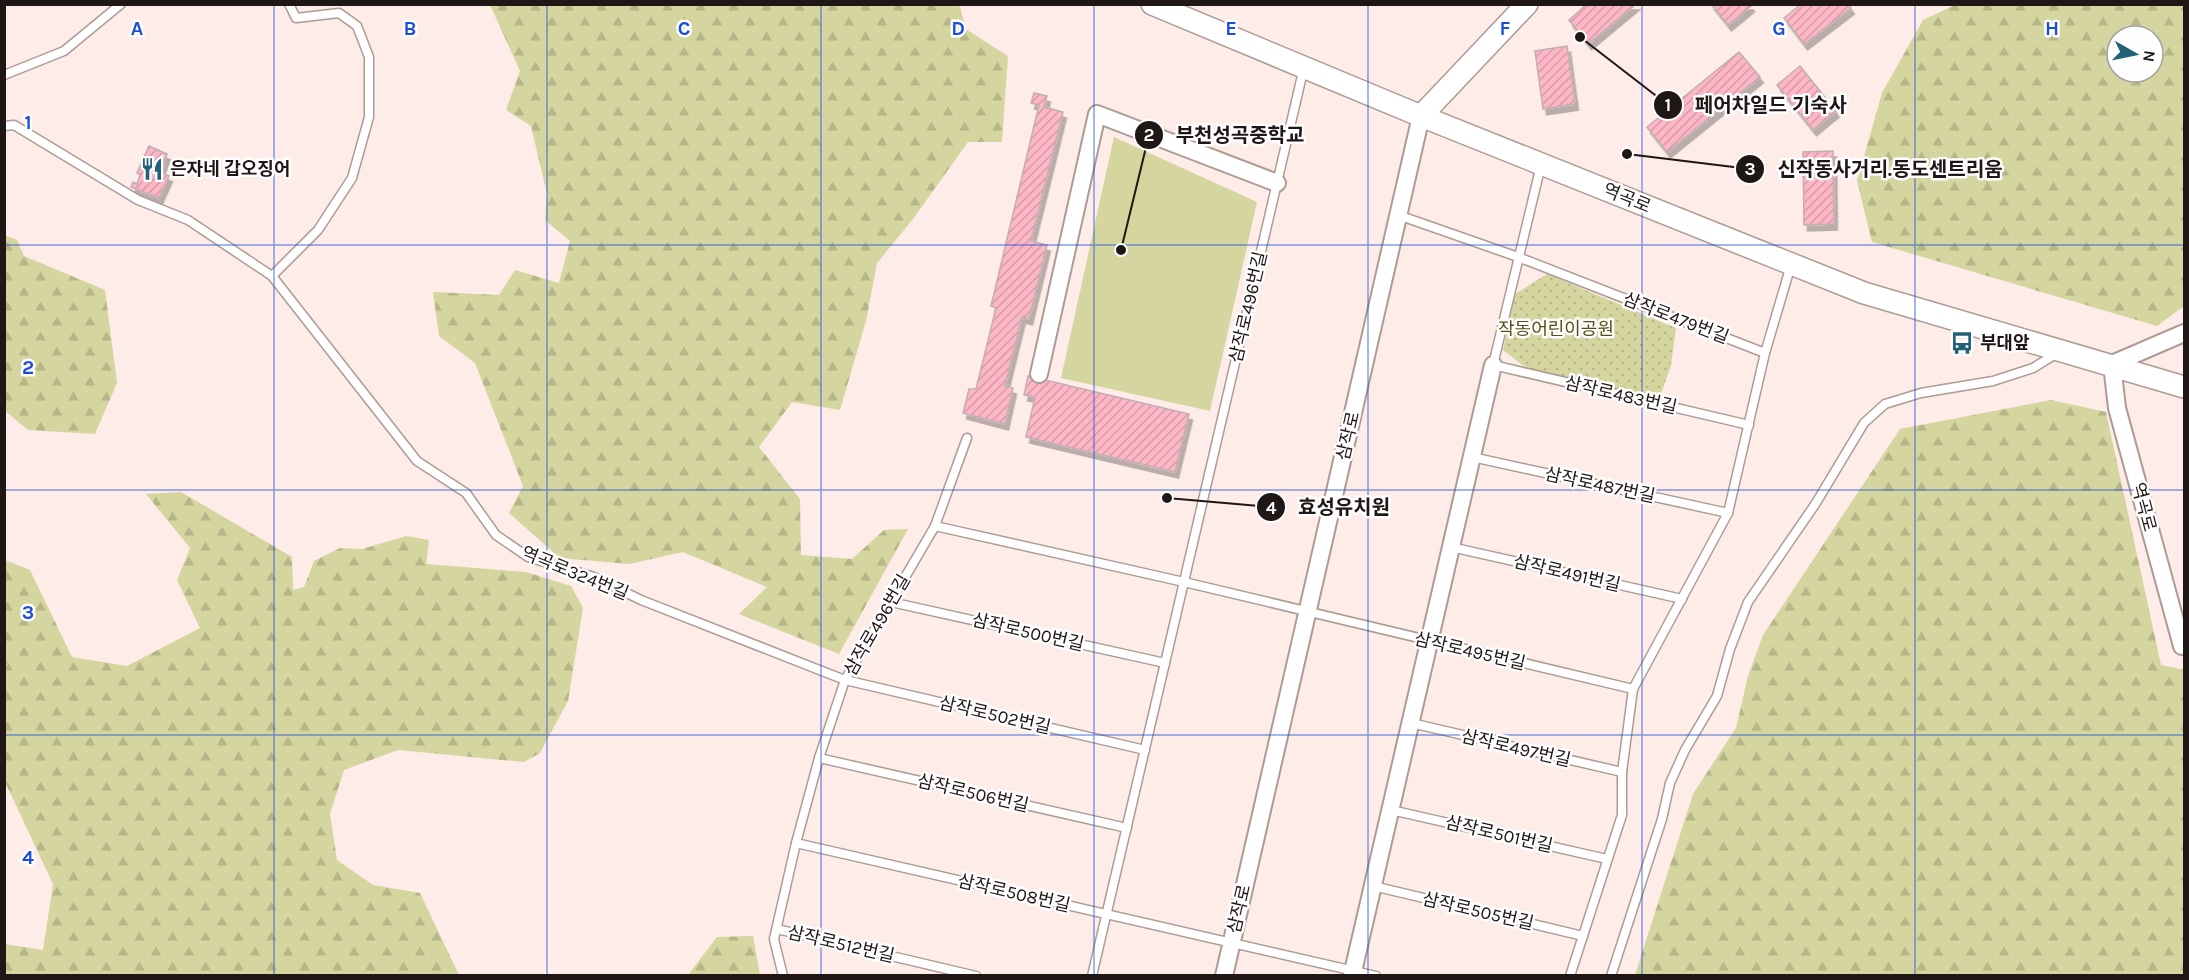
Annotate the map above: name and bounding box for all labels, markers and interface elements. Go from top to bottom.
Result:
text: A [131,17,144,40]
text: B [404,17,416,40]
text: C [678,17,690,40]
text: D [951,17,965,40]
text: E [1225,17,1237,40]
text: F [1500,17,1511,40]
text: G [1772,17,1786,40]
text: H [2045,17,2059,40]
north arrow [2105,24,2165,84]
text: N [2139,49,2160,63]
callout: 페어차일드 기숙사 [1653,86,1859,124]
text: 1 [1665,94,1671,116]
text: 페어차일드 기숙사 [1695,94,1847,117]
text: 1 [24,111,32,134]
callout: 부천성곡중학교 [1134,116,1317,154]
text: 2 [1144,124,1154,146]
text: 부천성곡중학교 [1176,124,1304,147]
callout: 신작동사거리.동도센트리움 [1735,150,2014,188]
restaurant icon: 은자네 갑오징어 [139,156,165,182]
place label: 은자네 갑오징어 [170,158,290,180]
text: 3 [1744,158,1756,180]
text: 신작동사거리.동도센트리움 [1777,158,2003,181]
street label: 역곡로 [1600,178,1654,218]
street label: 삼작로496번길 [1225,249,1271,365]
street label: 삼작로479번길 [1620,288,1732,348]
park label: 작동어린이공원 [1498,318,1614,340]
bus stop icon: 부대앞 [1949,330,1975,356]
place label: 부대앞 [1980,332,2030,354]
text: 2 [22,356,34,379]
street label: 삼작로483번길 [1563,371,1679,419]
street label: 삼작로 [1332,409,1364,463]
street label: 삼작로487번길 [1543,463,1657,507]
street label: 역곡로 [2127,480,2161,534]
callout: 효성유치원 [1256,488,1402,526]
text: 효성유치원 [1298,496,1390,519]
text: 4 [1266,497,1277,519]
street label: 역곡로324번길 [518,541,632,605]
street label: 삼작로491번길 [1511,550,1623,596]
street label: 삼작로496번길 [839,570,915,680]
text: 3 [22,601,34,624]
street label: 삼작로500번길 [970,608,1086,656]
street label: 삼작로495번길 [1412,628,1528,674]
street label: 삼작로502번길 [937,691,1053,739]
street label: 삼작로497번길 [1459,725,1573,771]
street label: 삼작로506번길 [915,769,1031,817]
street label: 삼작로501번길 [1443,811,1555,857]
text: 4 [22,846,34,869]
street label: 삼작로508번길 [956,869,1072,917]
street label: 삼작로 [1223,882,1255,936]
street label: 삼작로505번길 [1420,887,1536,935]
street label: 삼작로512번길 [785,921,897,967]

